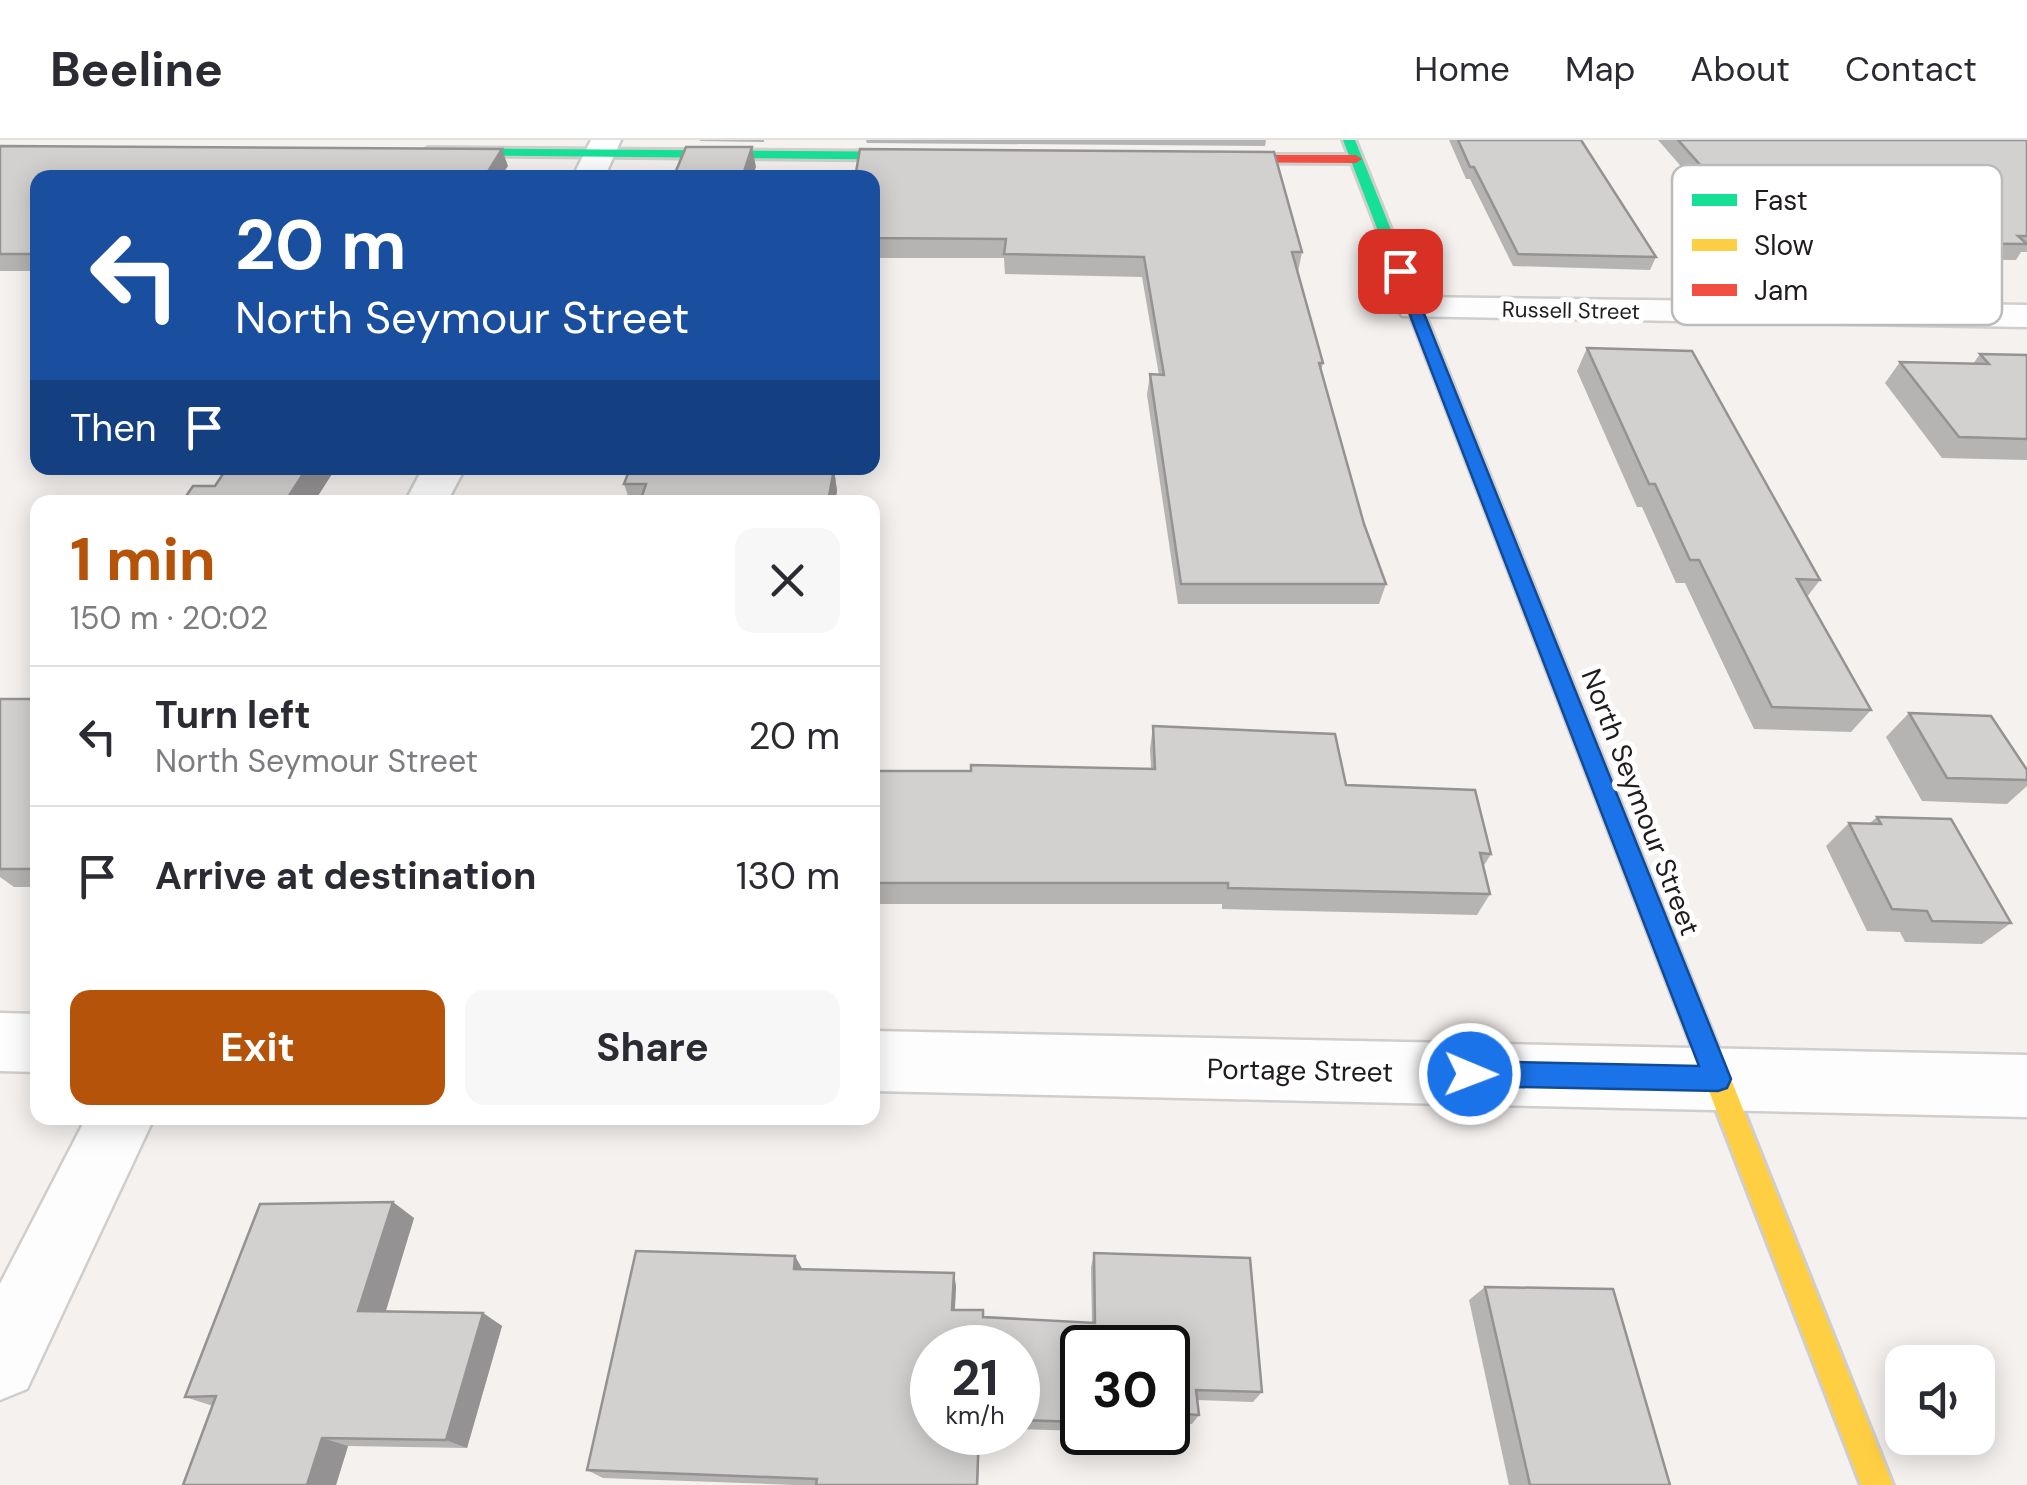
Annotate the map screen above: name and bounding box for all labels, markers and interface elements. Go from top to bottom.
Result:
text: Beeline [50,38,223,101]
text: Home [1414,46,1510,92]
text: Map [1565,46,1635,92]
text: About [1690,46,1790,92]
text: Contact [1845,46,1977,92]
legend [1672,165,2002,325]
text: Fast [1754,182,1808,219]
text: 20 m [235,200,407,291]
icon: left [70,210,200,340]
text: Slow [1754,227,1814,264]
pin [1358,229,1443,314]
icon: arrive [1373,244,1428,299]
text: Jam [1754,272,1808,309]
text: North Seymour Street [235,288,689,347]
street label: Russell Street [1502,295,1640,326]
icon: arrive [177,400,232,455]
text: Then [70,403,157,453]
text: 1 min [70,520,216,599]
button: close [735,528,840,633]
text: 150 m · 20:02 [70,597,268,639]
street label: North Seymour Street [1573,664,1708,941]
text: Turn left [155,690,311,740]
icon: left [70,709,125,764]
text: 20 m [749,711,840,761]
text: North Seymour Street [155,740,478,782]
icon: arrive [70,849,125,904]
text: Arrive at destination [155,851,537,901]
text: 130 m [736,851,840,901]
button: Exit [70,990,445,1105]
button: Share [465,990,840,1105]
position arrow [1418,1022,1522,1126]
street label: Portage Street [1206,1050,1393,1091]
speed limit sign: 30 [1060,1325,1190,1455]
text: 21 [951,1345,999,1411]
map controls [1885,1345,1995,1455]
button: sound [1885,1345,1995,1455]
text: km/h [945,1399,1005,1432]

